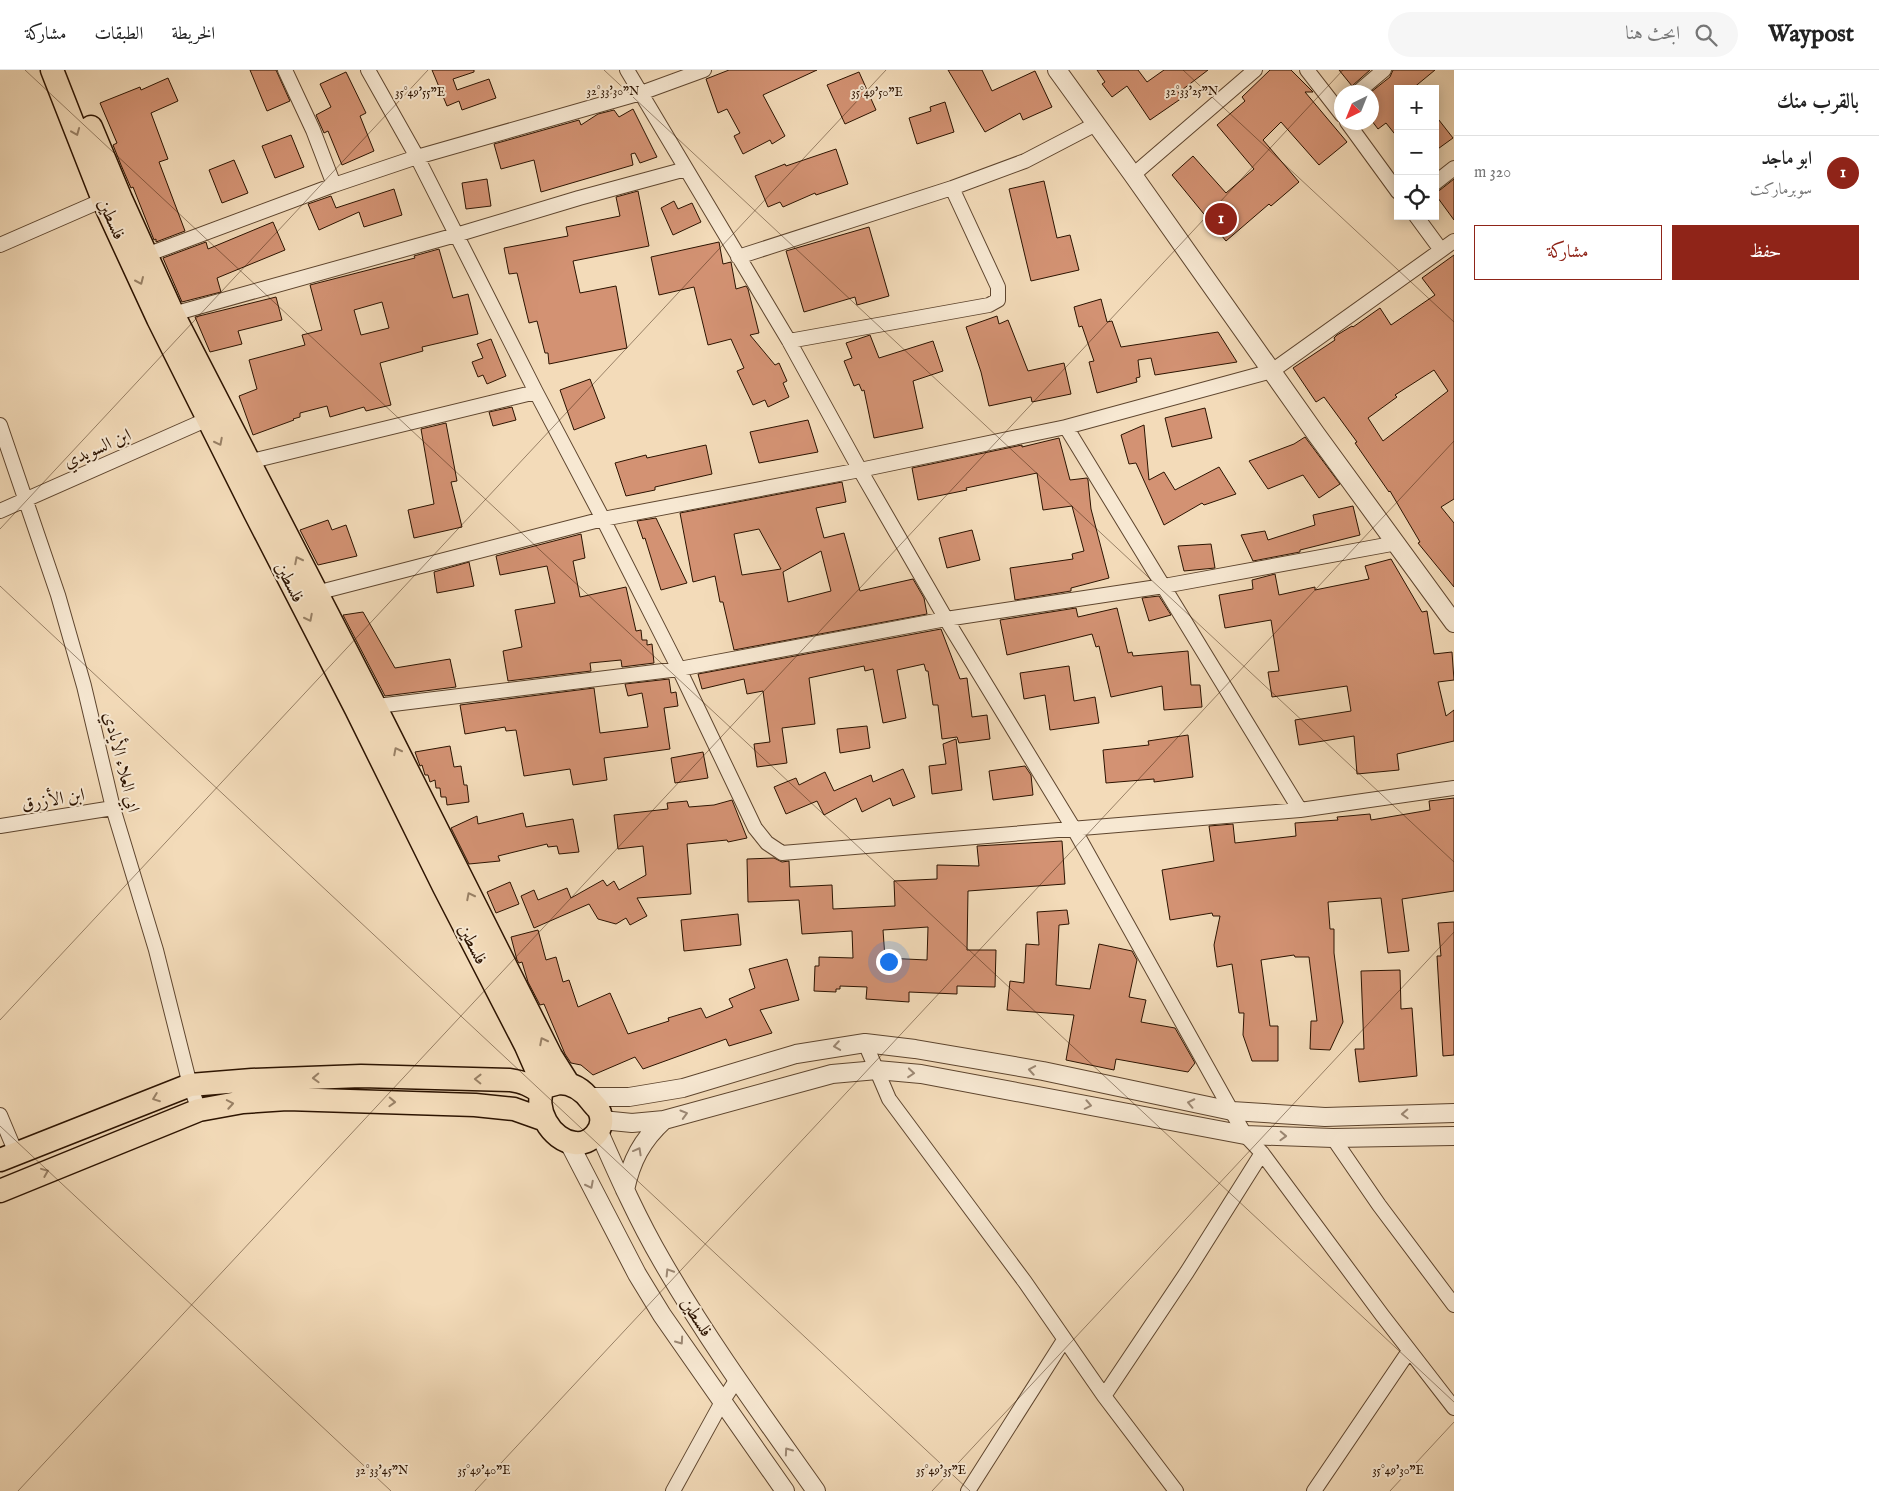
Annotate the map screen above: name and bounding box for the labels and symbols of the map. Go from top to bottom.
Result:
text: 32°33'30"N [587,84,640,99]
text: 32°33'25"N [1166,84,1219,99]
text: 35°49'55"E [395,85,445,100]
text: 35°49'50"E [851,85,903,100]
north arrow [1334,85,1379,130]
one-way arrow [70,127,80,135]
street label: فلسطين [91,195,130,244]
pin: 1 [1205,200,1237,238]
one-way arrow [134,276,144,285]
street label: ابن السويدي [60,424,136,476]
one-way arrow [213,437,223,446]
one-way arrow [294,556,304,565]
street label: فلسطين [269,558,309,607]
one-way arrow [303,613,313,622]
street label: ابي العلاء الأيادي [95,709,147,816]
one-way arrow [393,747,404,756]
street label: ابن الأزرق [20,781,86,817]
one-way arrow [466,892,476,901]
street label: فلسطين [452,920,492,969]
your location [876,949,902,975]
one-way arrow [539,1037,549,1046]
one-way arrow [833,1040,841,1051]
one-way arrow [1028,1065,1037,1075]
one-way arrow [907,1067,915,1078]
one-way arrow [311,1073,319,1083]
one-way arrow [474,1074,482,1085]
one-way arrow [152,1092,161,1102]
one-way arrow [388,1097,396,1108]
one-way arrow [1187,1098,1196,1108]
one-way arrow [226,1100,234,1110]
one-way arrow [1084,1100,1093,1110]
one-way arrow [680,1109,688,1119]
one-way arrow [1401,1109,1409,1120]
one-way arrow [1280,1131,1287,1141]
one-way arrow [632,1148,642,1157]
one-way arrow [40,1168,49,1179]
one-way arrow [584,1179,594,1188]
one-way arrow [665,1269,675,1278]
street label: فلسطين [674,1294,717,1342]
one-way arrow [674,1335,683,1344]
one-way arrow [785,1447,794,1457]
text: 32°33'45"N [356,1463,409,1478]
text: 35°49'40"E [457,1463,511,1478]
text: 35°49'35"E [916,1463,966,1478]
text: 35°49'30"E [1372,1463,1424,1478]

